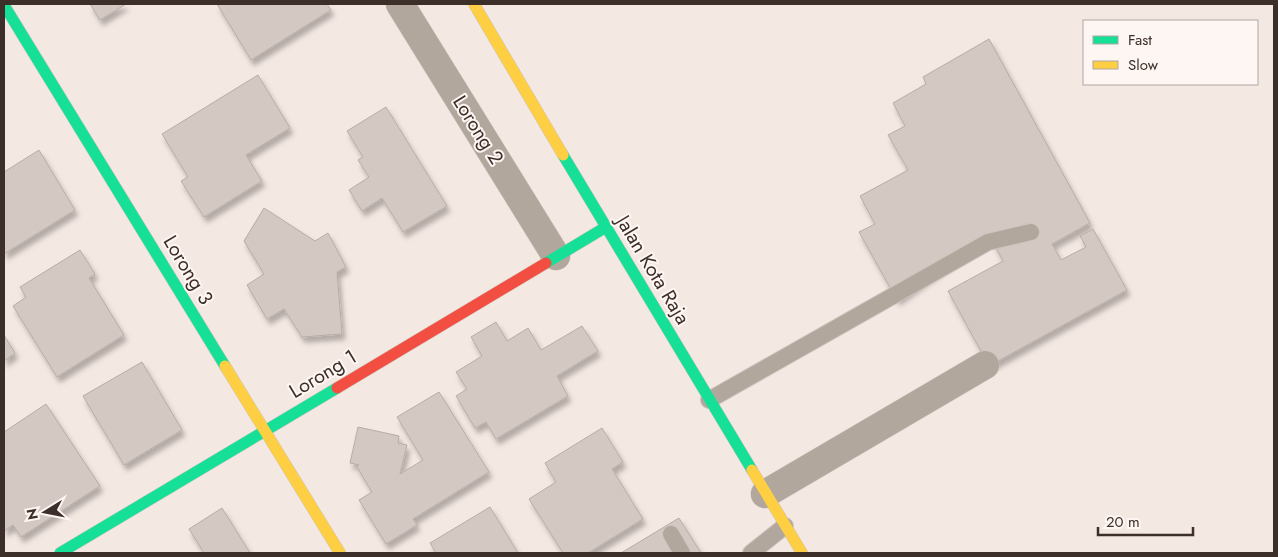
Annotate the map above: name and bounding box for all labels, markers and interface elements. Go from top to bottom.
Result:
legend [1083,20,1258,85]
text: Fast [1128,29,1152,51]
text: Slow [1128,54,1159,76]
street label: Lorong 2 [445,90,511,170]
street label: Jalan Kota Raja [607,207,697,330]
street label: Lorong 3 [156,230,220,310]
street label: Lorong 1 [284,342,362,406]
north arrow [20,487,70,537]
scale bar [1098,504,1193,536]
text: N [21,507,43,521]
text: 20 m [1106,511,1140,533]

